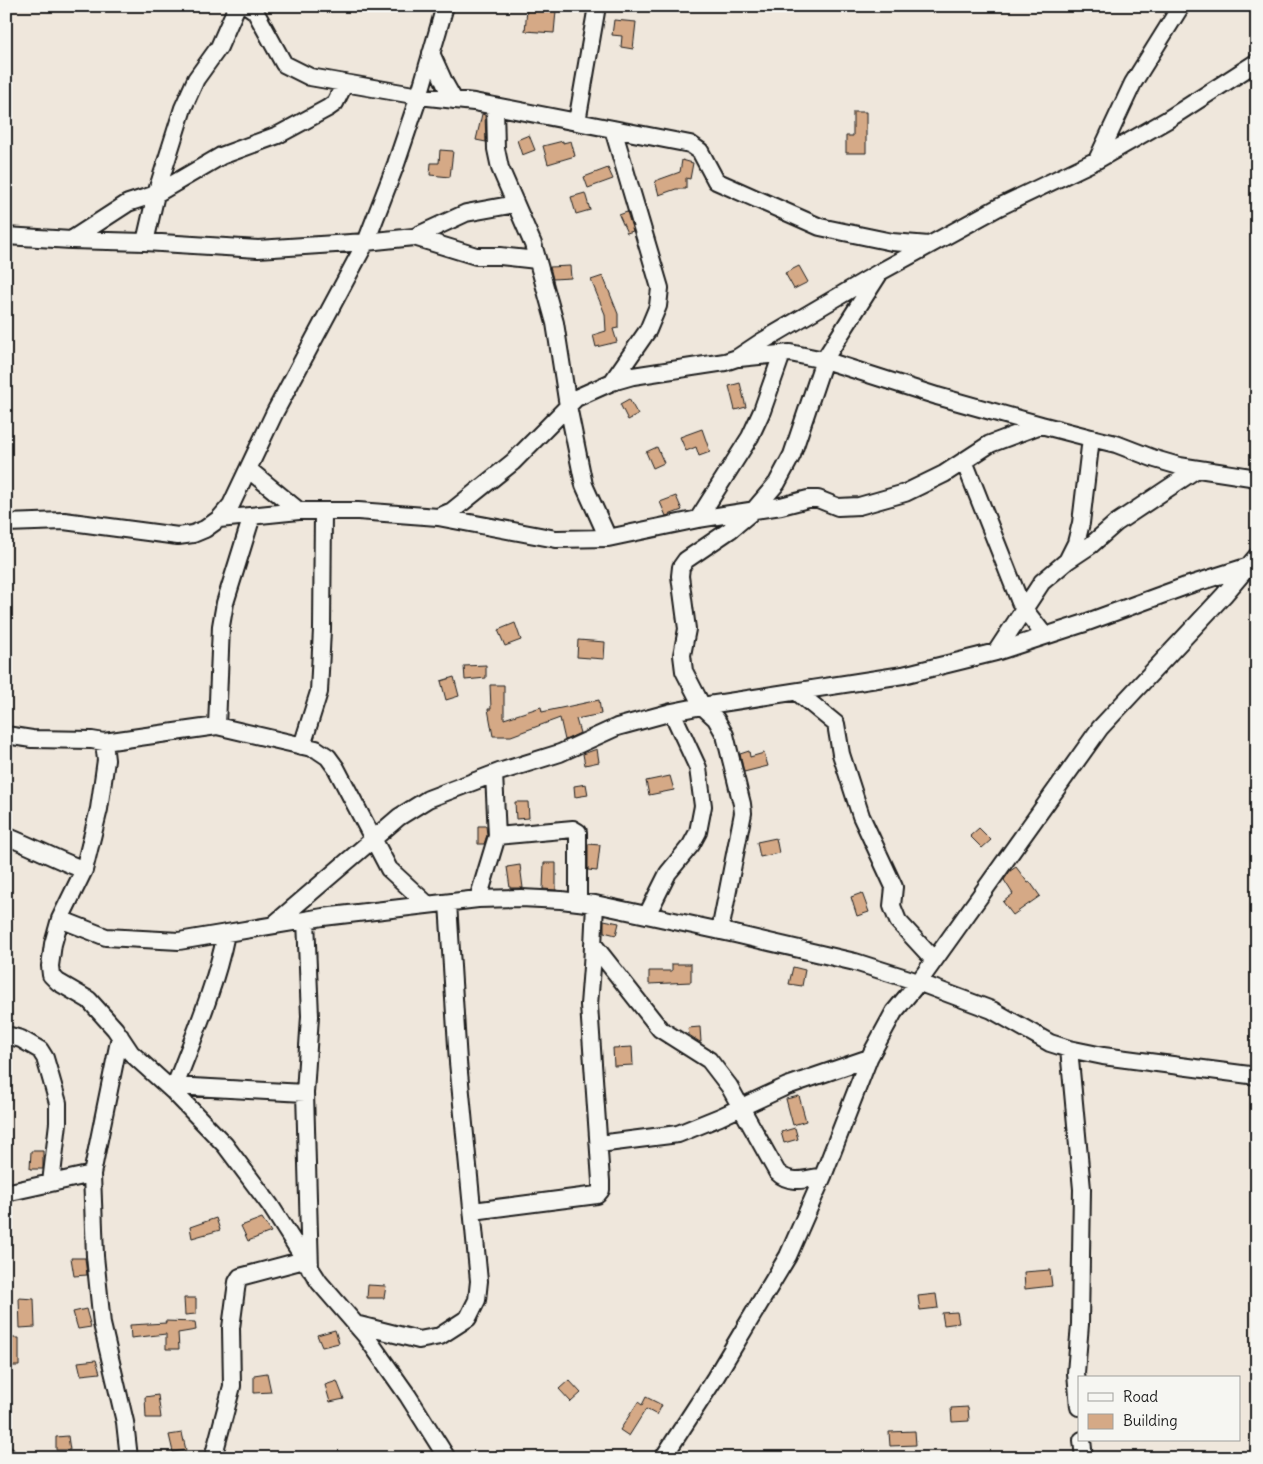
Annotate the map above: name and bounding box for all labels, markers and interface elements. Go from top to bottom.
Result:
legend [1078,1376,1240,1442]
text: Road [1123,1387,1158,1406]
text: Building [1123,1411,1178,1430]

